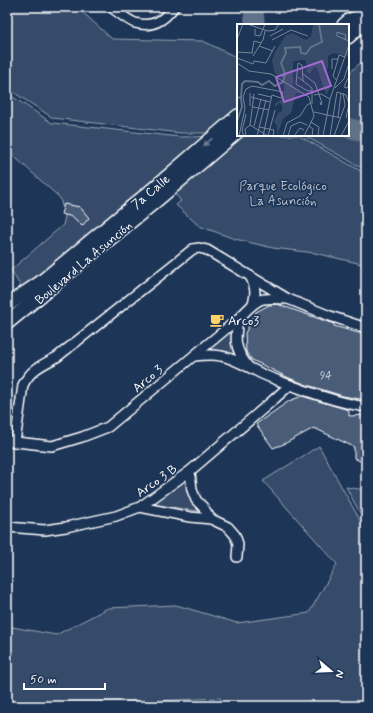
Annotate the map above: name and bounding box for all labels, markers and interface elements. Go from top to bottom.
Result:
inset map [237,24,349,136]
one-way arrow [203,137,214,146]
street label: 7a Calle [128,171,174,213]
park label: Parque Ecológico La Asunción [239,178,327,210]
street label: Boulevard La Asunción [32,217,136,309]
cafe icon: Arco3 [209,312,225,328]
place label: Arco3 [228,313,259,330]
street label: Arco 3 [129,361,167,397]
house number: 94 [320,369,332,383]
street label: Arco 3 B [133,461,181,501]
north arrow [311,651,351,691]
scale bar [24,665,105,691]
text: N [332,668,347,680]
text: 50 m [30,672,57,688]

